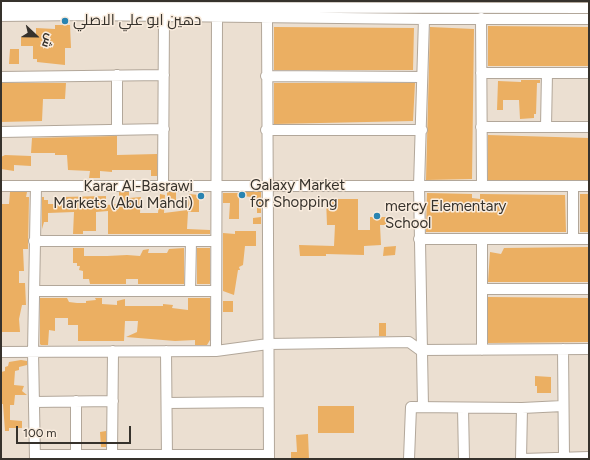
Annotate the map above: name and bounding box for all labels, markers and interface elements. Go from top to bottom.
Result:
place label: دهين ابو علي الاصلي [73,12,201,30]
north arrow [16,16,56,56]
marker: دهين ابو علي الاصلي [60,16,70,26]
text: ش [39,32,56,50]
place label: Galaxy Market for Shopping [250,177,345,212]
place label: Karar Al-Basrawi Markets (Abu Mahdi) [53,178,193,213]
marker: Galaxy Market for Shopping [237,190,247,200]
marker: Karar Al-Basrawi Markets (Abu Mahdi) [196,191,206,201]
place label: mercy Elementary School [385,198,506,233]
marker: mercy Elementary School [372,211,382,221]
scale bar [18,418,133,444]
text: 100 m [23,426,57,440]

